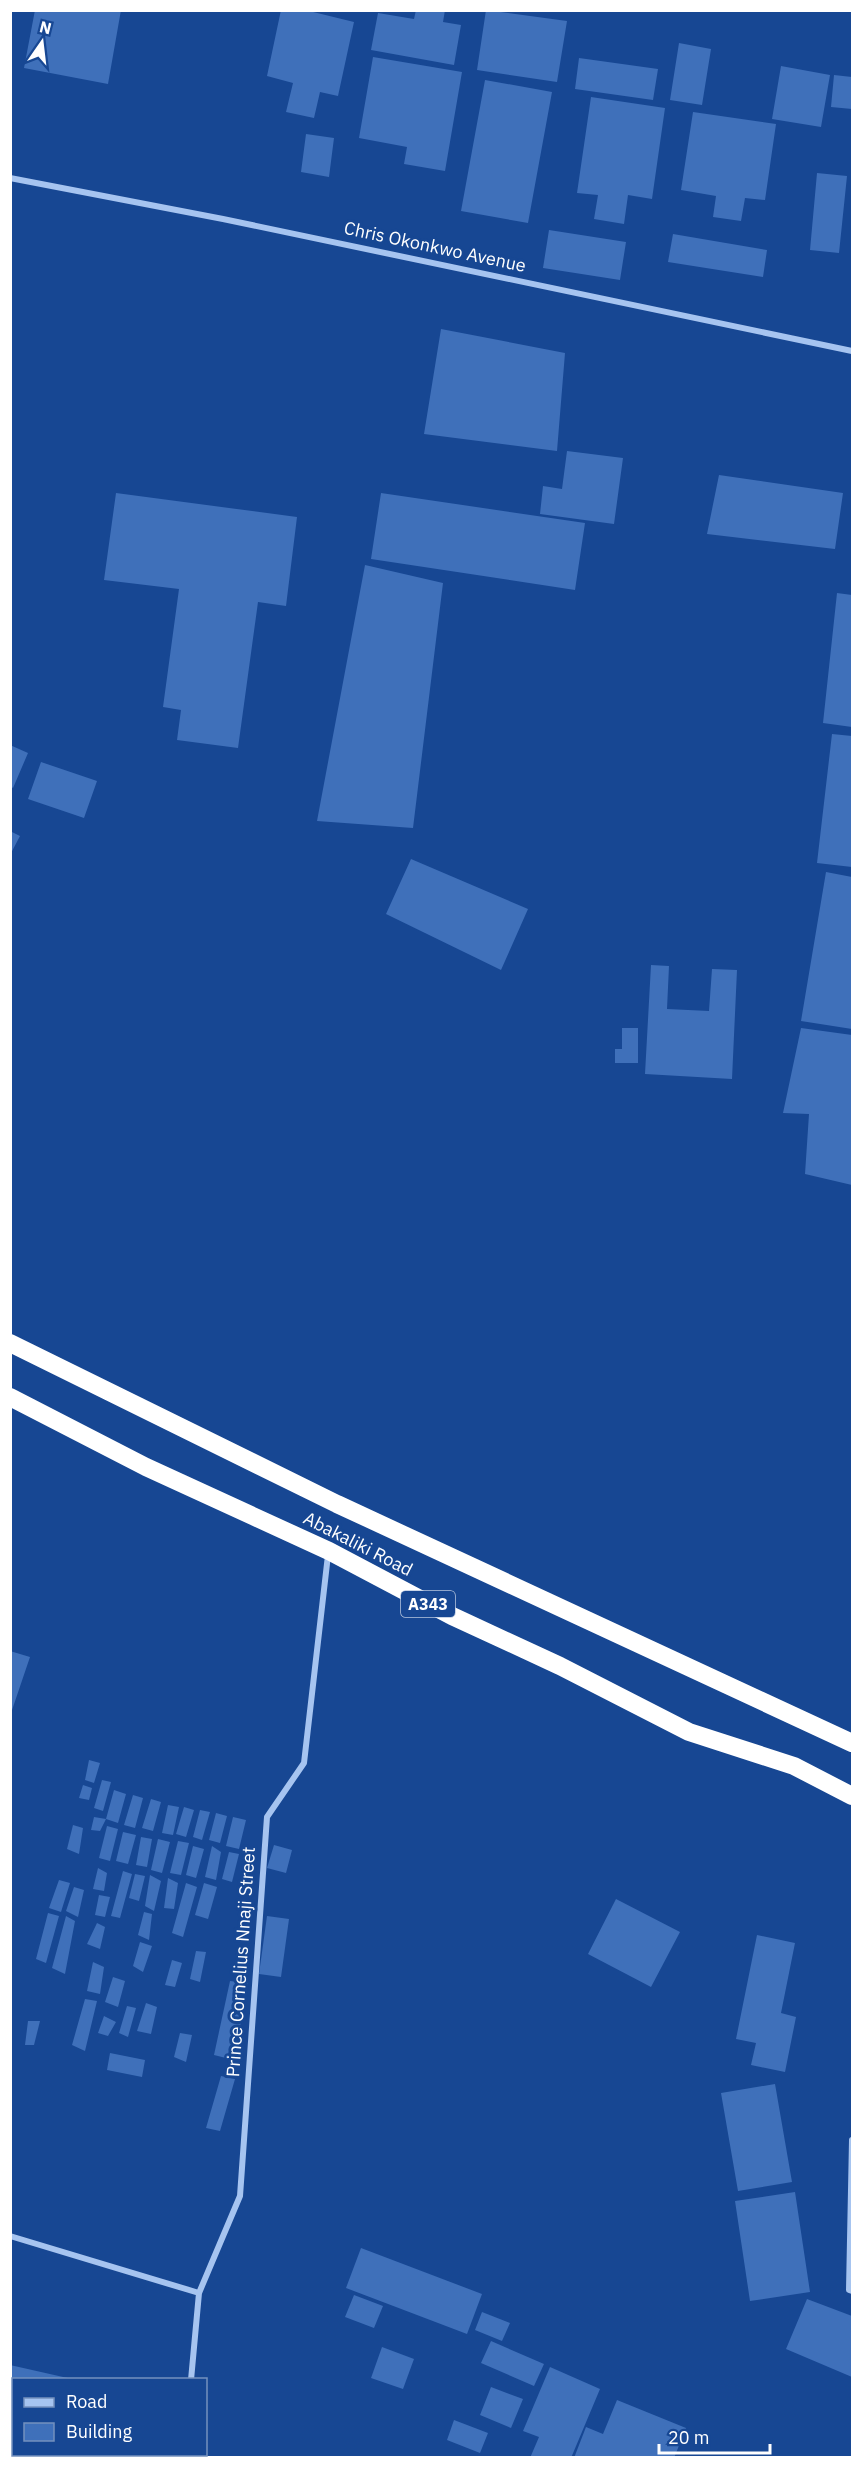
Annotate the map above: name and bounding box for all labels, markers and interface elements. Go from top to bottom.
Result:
north arrow [12,12,72,72]
text: N [38,16,54,39]
street label: Chris Okonkwo Avenue [342,216,528,277]
street label: Abakaliki Road [300,1506,417,1581]
road number: A343 [401,1591,455,1617]
street label: Prince Cornelius Nnaji Street [221,1846,260,2078]
legend [12,2378,207,2456]
text: Road [66,2390,107,2413]
scale bar [659,2417,770,2455]
text: Building [66,2420,133,2443]
text: 20 m [668,2426,710,2449]

